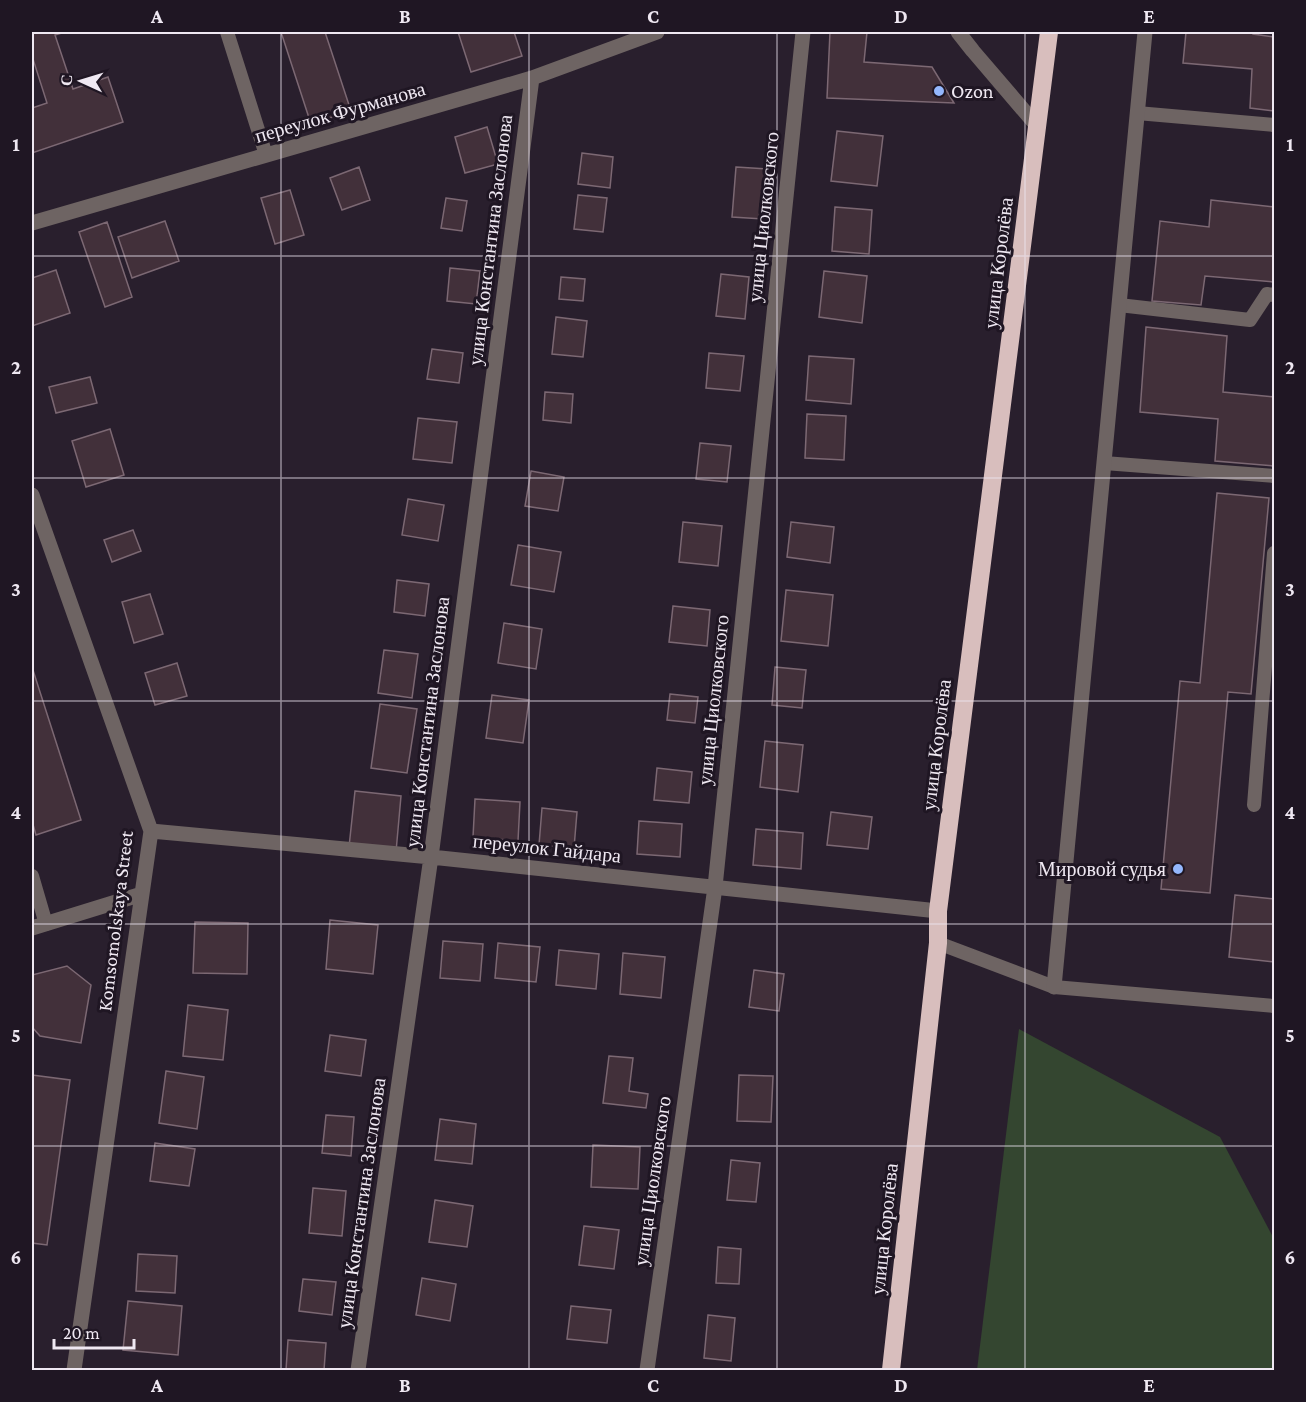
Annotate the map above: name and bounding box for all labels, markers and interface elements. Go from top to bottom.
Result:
text: A [150,5,164,27]
text: B [399,5,411,27]
text: C [647,5,659,27]
text: D [894,5,908,27]
text: E [1143,5,1155,27]
north arrow [51,51,111,111]
text: С [58,74,75,86]
street label: переулок Фурманова [252,77,428,148]
place label: Ozon [951,80,994,102]
marker: Ozon [932,84,946,98]
street label: улица Константина Заслонова [464,113,517,367]
street label: улица Циолковского [743,131,784,303]
text: 1 [12,133,20,155]
text: 1 [1286,133,1294,155]
street label: улица Королёва [979,196,1018,330]
text: 2 [11,356,21,378]
text: 2 [1285,356,1295,378]
text: 3 [11,578,21,600]
text: 3 [1285,578,1295,600]
street label: улица Константина Заслонова [401,595,454,849]
street label: улица Циолковского [693,614,734,786]
street label: улица Королёва [917,678,956,812]
text: 4 [11,801,22,823]
text: 4 [1285,801,1296,823]
street label: Komsomolskaya Street [93,829,138,1013]
street label: переулок Гайдара [472,829,622,868]
place label: Мировой судья [1038,858,1166,881]
marker: Мировой судья [1171,862,1185,876]
text: 5 [11,1024,21,1046]
text: 5 [1285,1024,1295,1046]
street label: улица Константина Заслонова [333,1076,390,1330]
street label: улица Циолковского [629,1095,676,1267]
street label: улица Королёва [866,1162,903,1296]
text: 6 [11,1246,21,1268]
text: 6 [1285,1246,1295,1268]
scale bar [54,1312,134,1350]
text: 20 m [63,1323,100,1343]
text: A [150,1374,164,1396]
text: B [399,1374,411,1396]
text: C [647,1374,659,1396]
text: D [894,1374,908,1396]
text: E [1143,1374,1155,1396]

